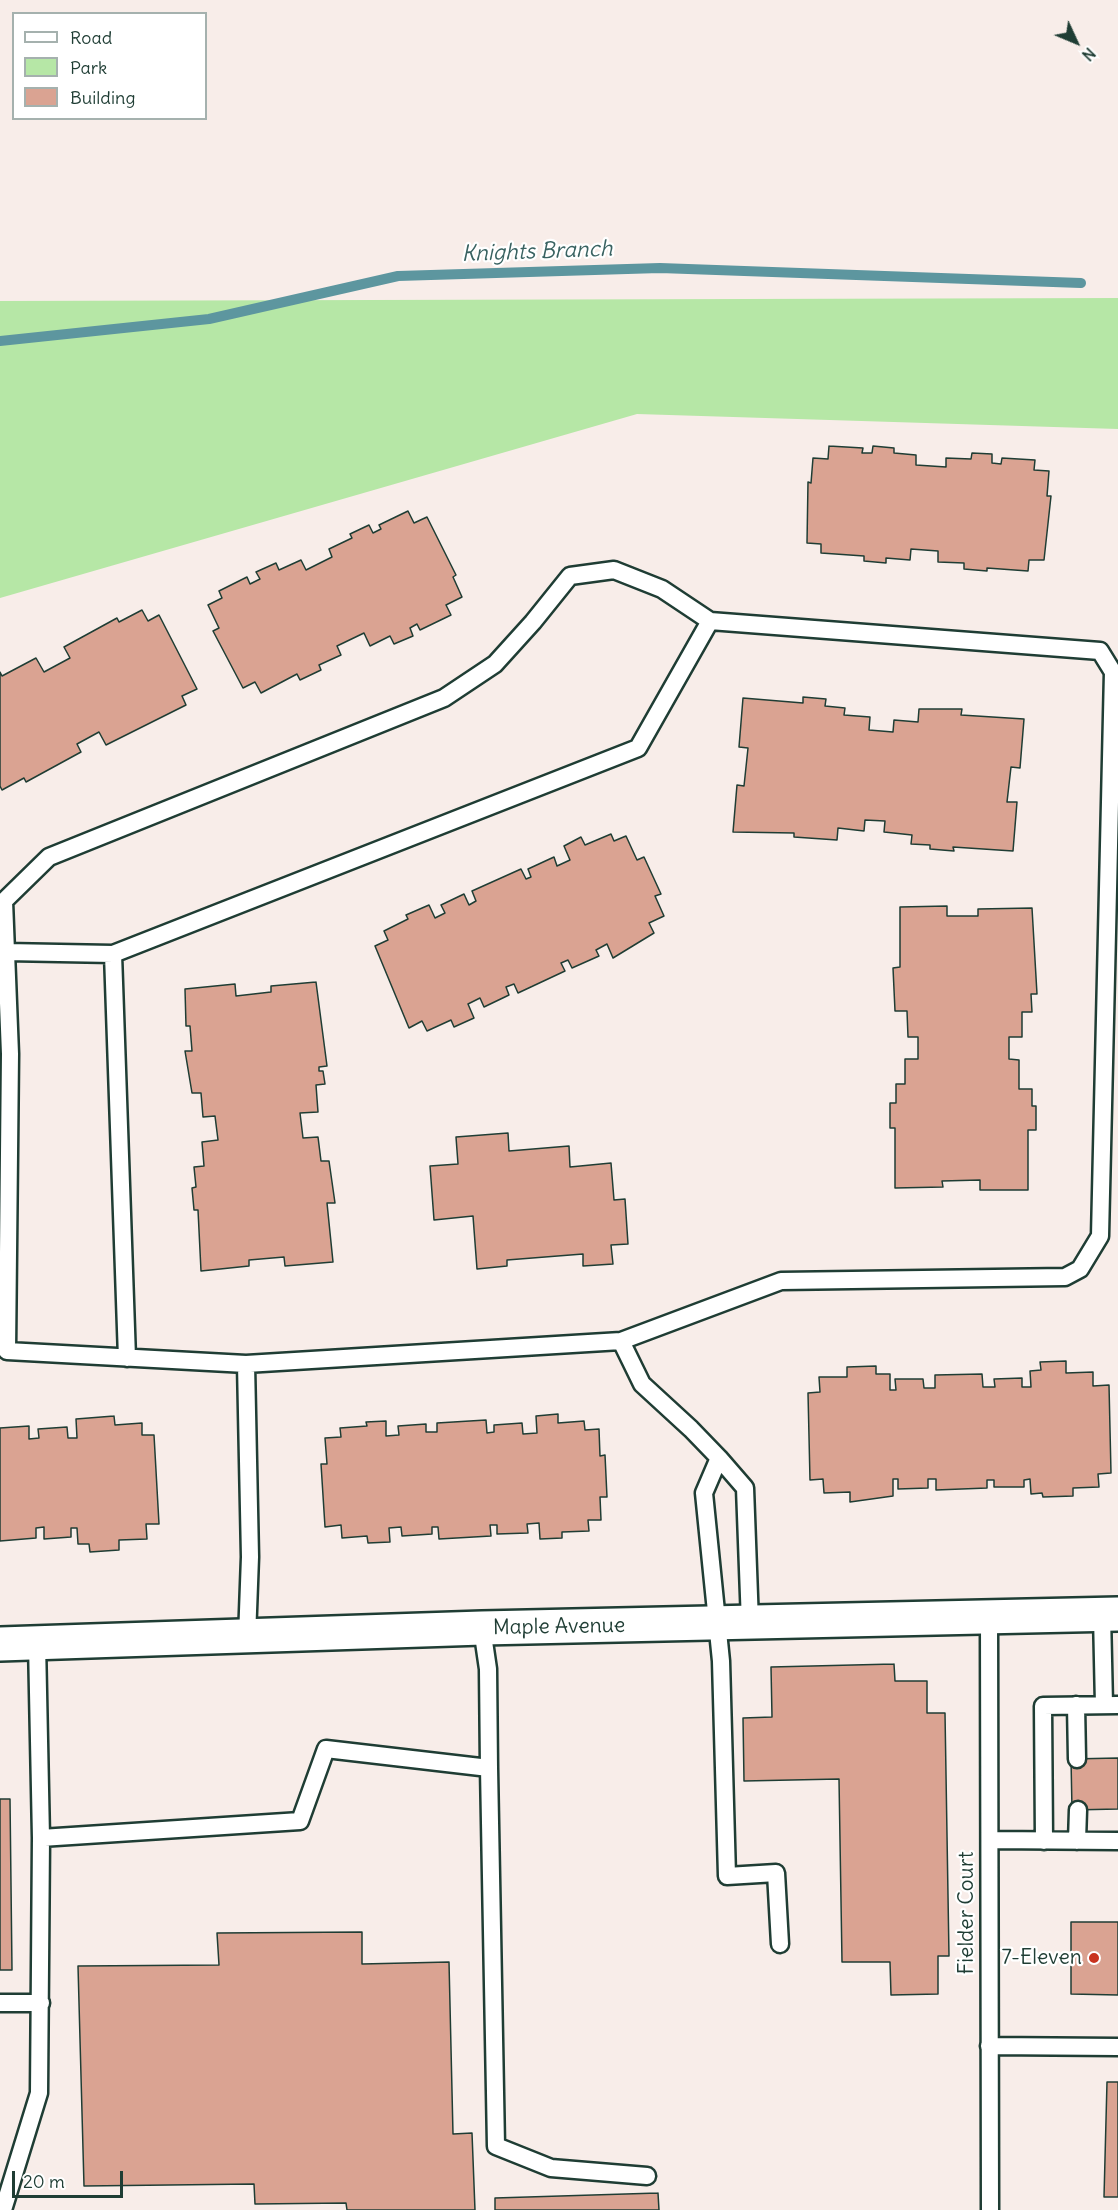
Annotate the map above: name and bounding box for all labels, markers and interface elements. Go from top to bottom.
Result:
legend [12,12,207,120]
north arrow [1046,12,1106,72]
text: Road [70,26,112,49]
text: N [1078,44,1100,65]
text: Park [70,56,107,79]
text: Building [70,86,135,109]
water label: Knights Branch [461,236,613,268]
street label: Maple Avenue [493,1613,625,1641]
street label: Fielder Court [954,1851,980,1975]
place label: 7-Eleven [1001,1945,1082,1971]
marker: 7-Eleven [1087,1951,1101,1965]
scale bar [15,2159,126,2197]
text: 20 m [23,2170,65,2193]

